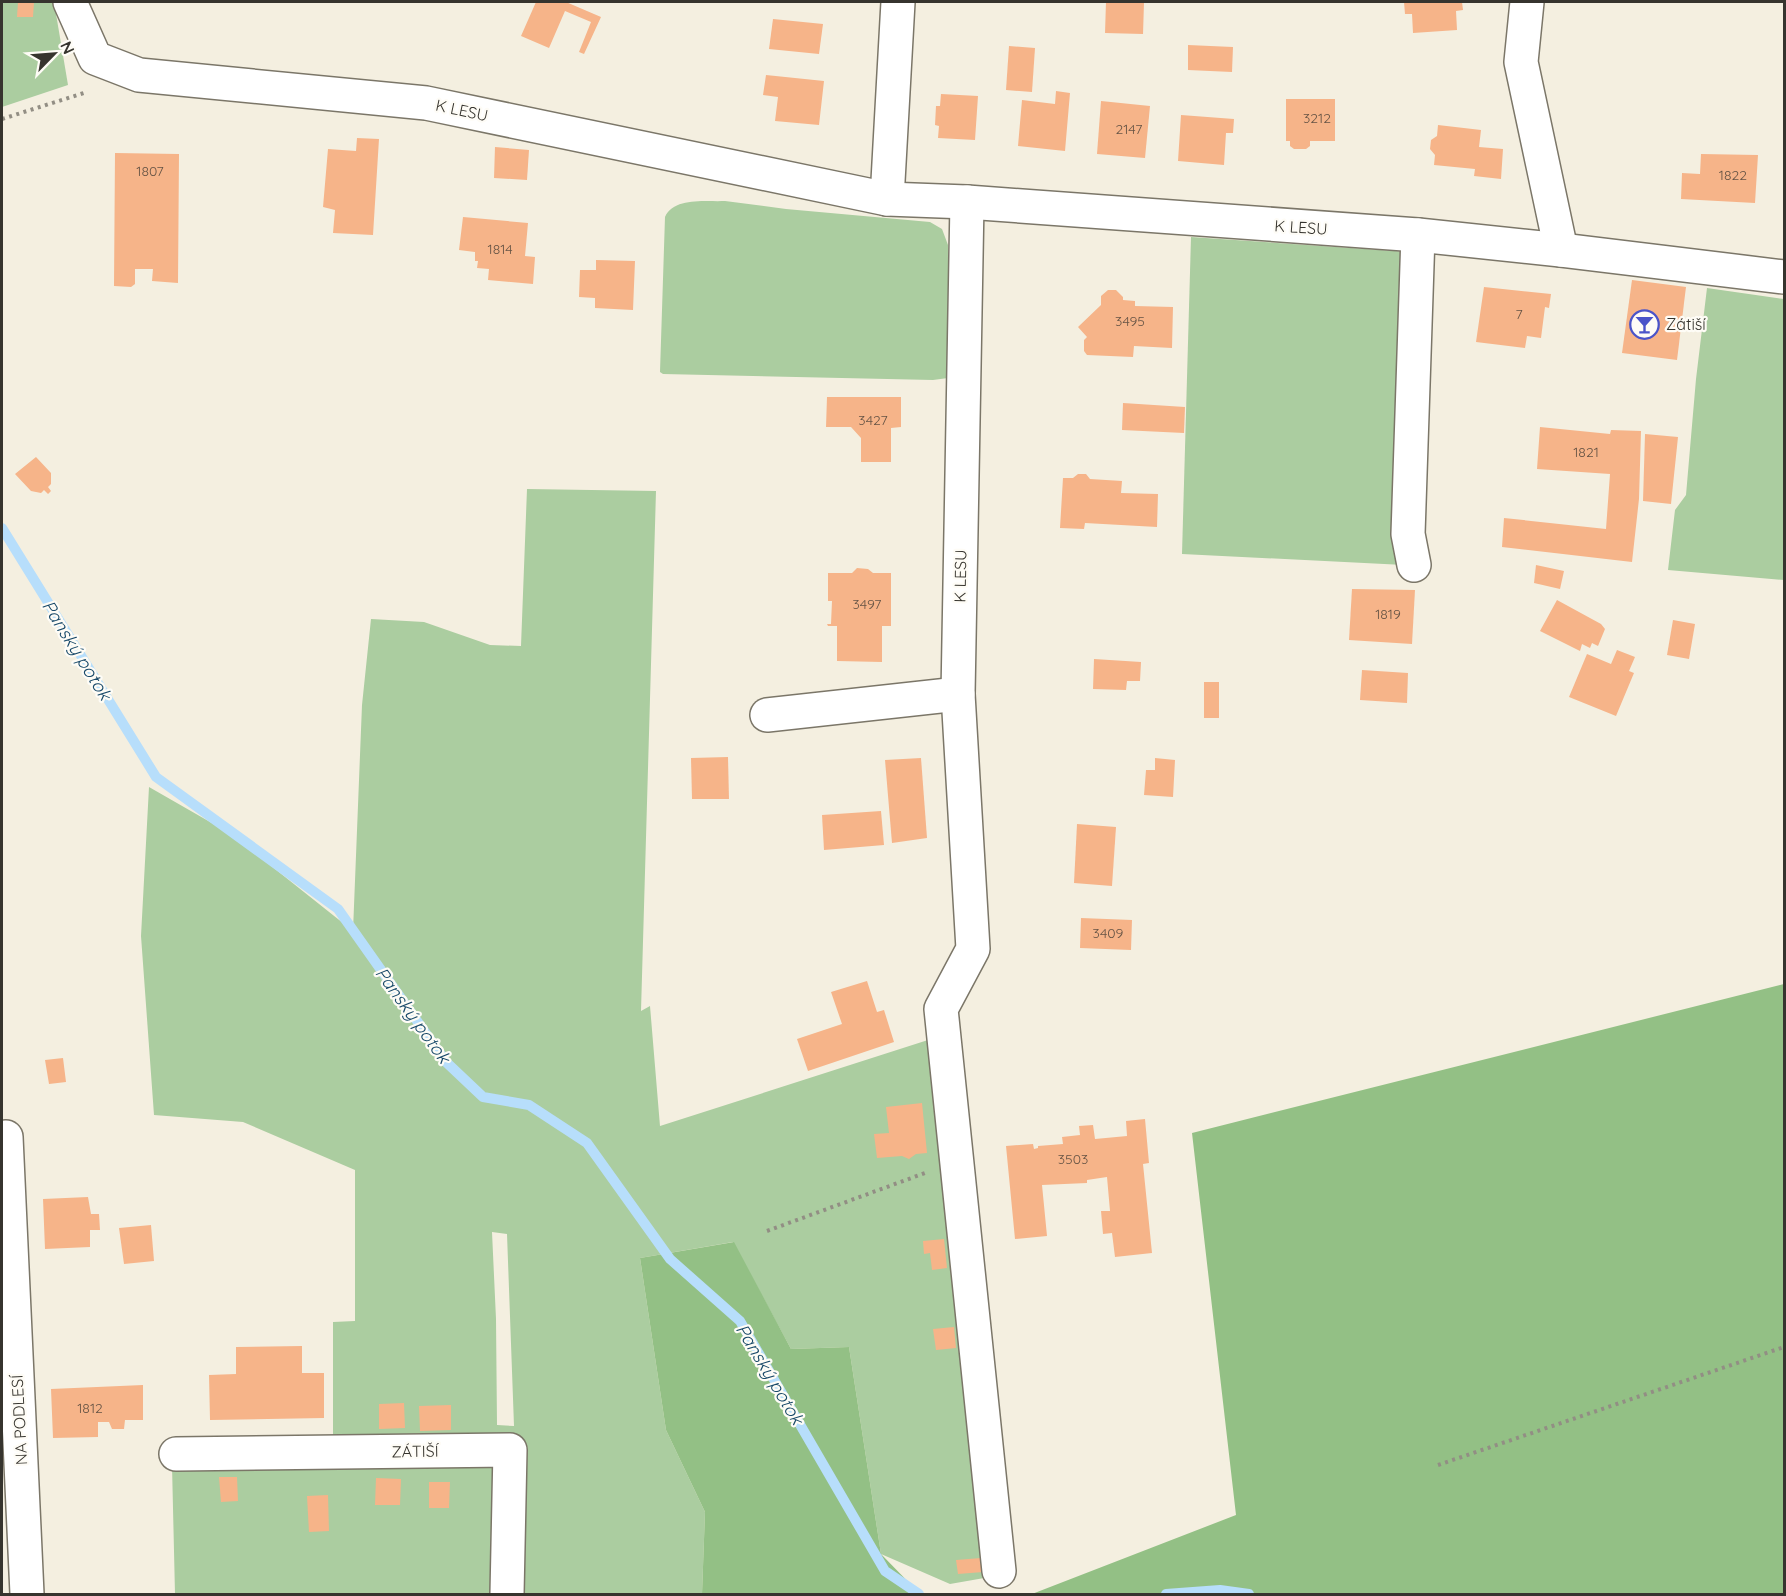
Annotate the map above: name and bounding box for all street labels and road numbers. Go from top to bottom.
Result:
street label: K LESU [434,95,490,125]
street label: K LESU [1274,215,1328,239]
street label: K LESU [950,549,970,603]
street label: NA PODLESÍ [7,1373,31,1466]
street label: ZÁTIŠÍ [391,1441,440,1461]

